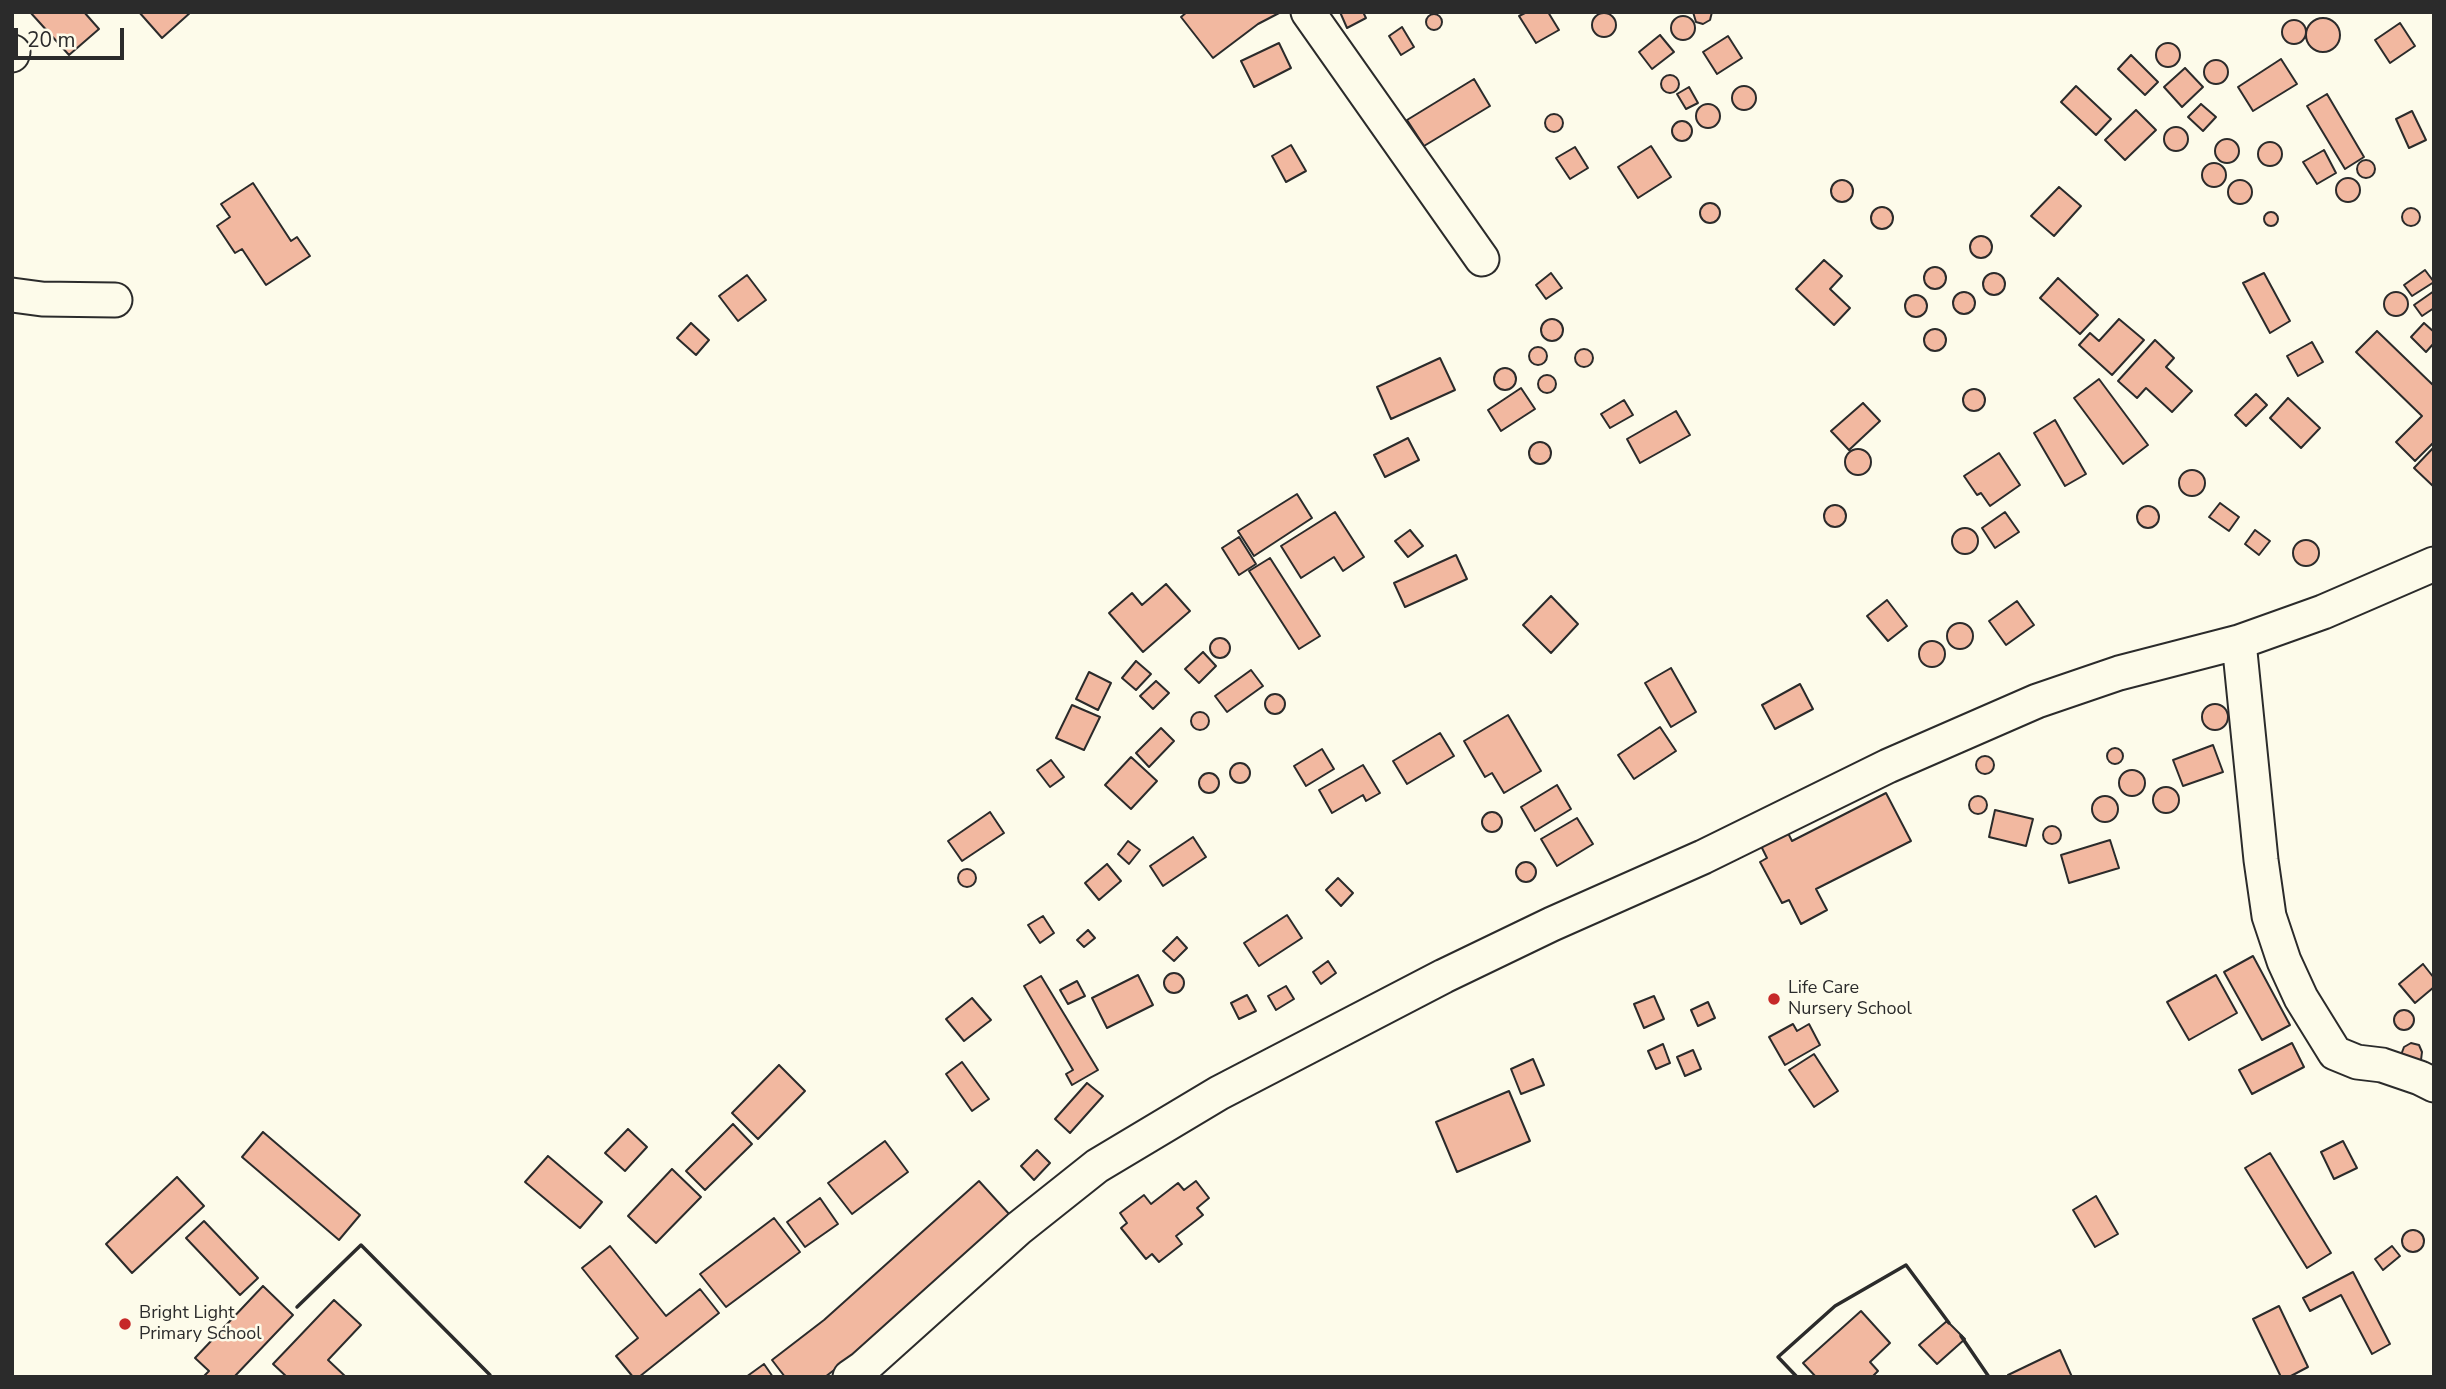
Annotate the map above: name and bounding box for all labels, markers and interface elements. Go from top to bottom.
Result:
scale bar [18,14,128,58]
text: 20 m [27,26,76,54]
place label: Life Care Nursery School [1788,978,1912,1020]
marker: Life Care Nursery School [1766,991,1782,1007]
place label: Bright Light Primary School [139,1303,262,1346]
marker: Bright Light Primary School [117,1316,133,1332]

